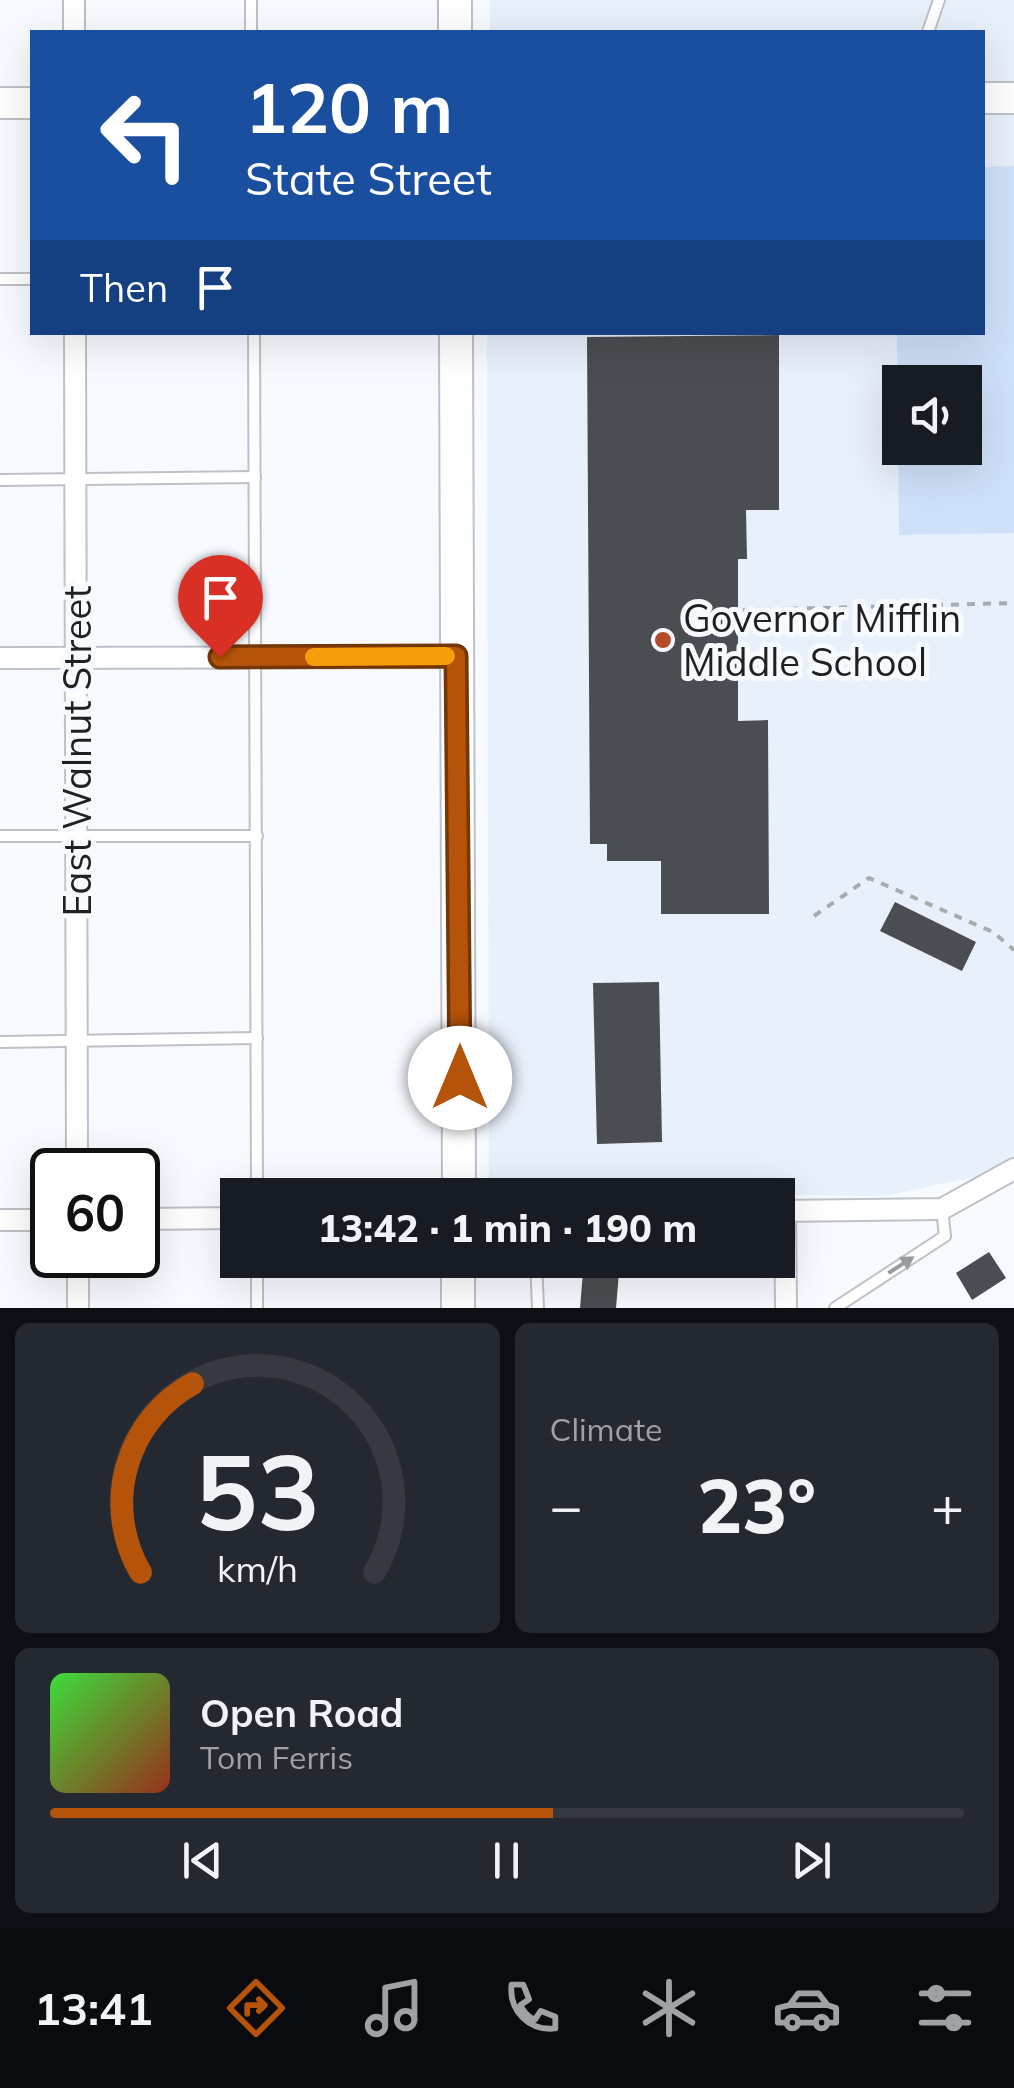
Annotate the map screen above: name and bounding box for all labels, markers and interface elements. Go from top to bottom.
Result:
text: 120 m [245,63,453,151]
icon: left [80,70,210,200]
text: State Street [245,150,492,206]
icon: arrive [188,260,243,315]
text: Then [80,264,168,312]
map controls [882,365,982,465]
button: sound [882,365,982,465]
pin [178,555,263,658]
icon: arrive [193,570,248,625]
street label: East Walnut Street [53,585,101,917]
place label: Governor Mifflin Middle School [683,594,961,686]
marker: Governor Mifflin Middle School [652,629,674,651]
position arrow [408,1026,512,1130]
speed limit sign: 60 [30,1148,160,1278]
text: 13:42 · 1 min · 190 m [318,1204,697,1252]
one-way arrow [887,1256,915,1274]
text: Climate [550,1409,662,1449]
text: 53 [195,1425,320,1556]
text: 23° [697,1458,816,1552]
text: − [550,1471,583,1540]
text: + [931,1471,964,1540]
text: km/h [217,1546,298,1591]
text: Open Road [200,1689,403,1737]
text: Tom Ferris [200,1737,353,1777]
icon: previous [175,1833,230,1888]
icon: pause [479,1833,534,1888]
icon: next [784,1833,839,1888]
icon: directions [221,1973,291,2043]
icon: music [359,1973,429,2043]
icon: phone [497,1973,567,2043]
icon: climate [634,1973,704,2043]
icon: car [772,1973,842,2043]
icon: filters [910,1973,980,2043]
text: 13:41 [34,1980,153,2036]

